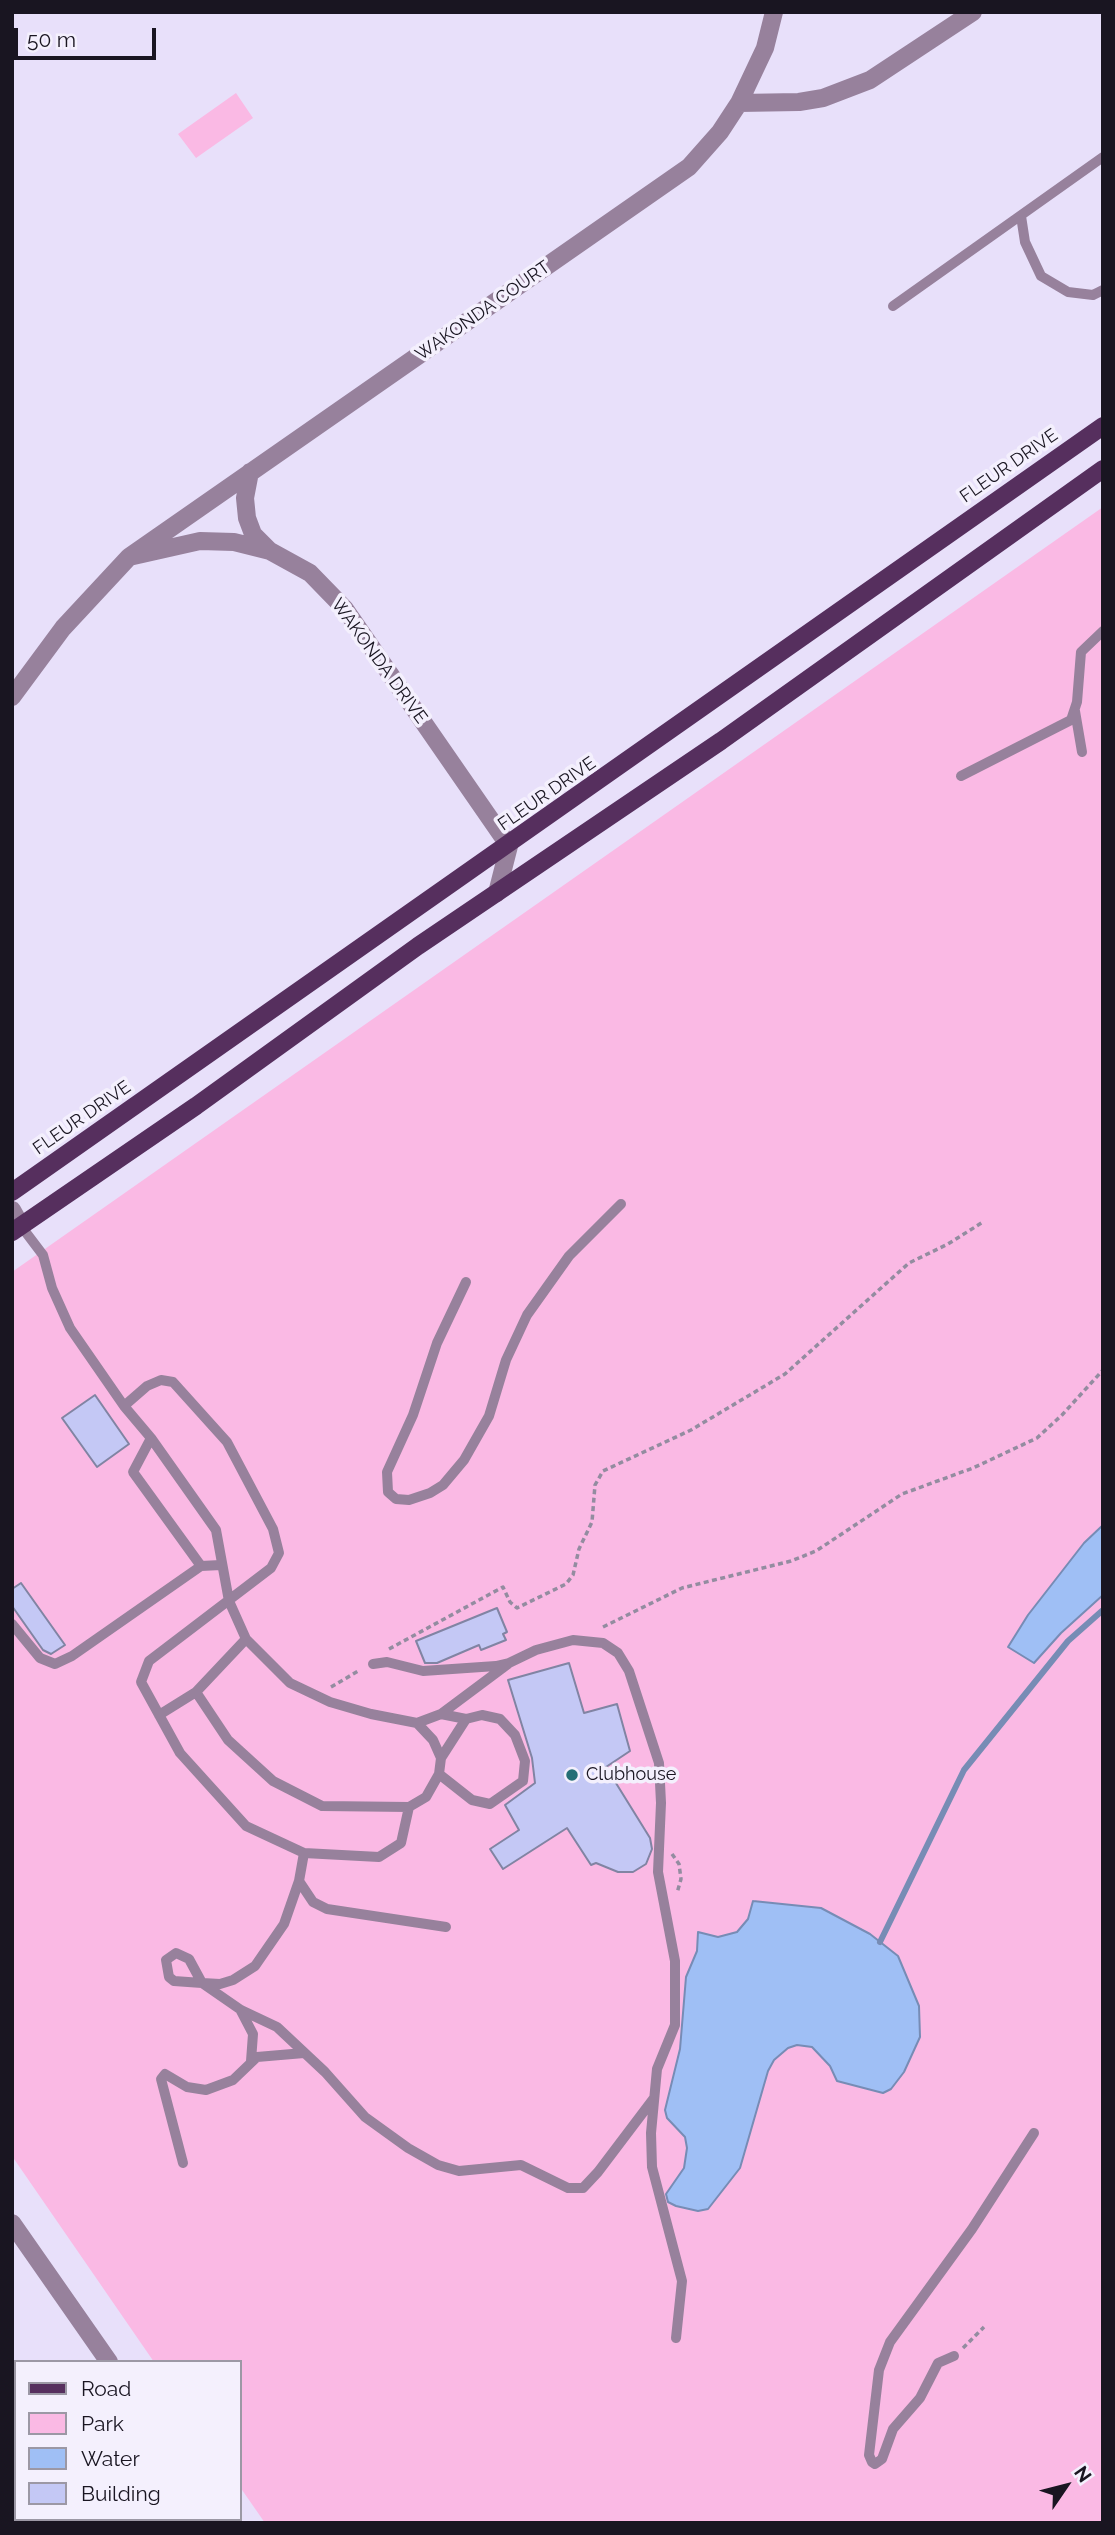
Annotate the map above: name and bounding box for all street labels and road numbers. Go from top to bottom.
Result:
street label: WAKONDA COURT [412,256,554,366]
street label: FLEUR DRIVE [956,424,1062,508]
street label: WAKONDA DRIVE [326,594,432,728]
street label: FLEUR DRIVE [494,752,600,836]
street label: FLEUR DRIVE [29,1076,135,1160]

